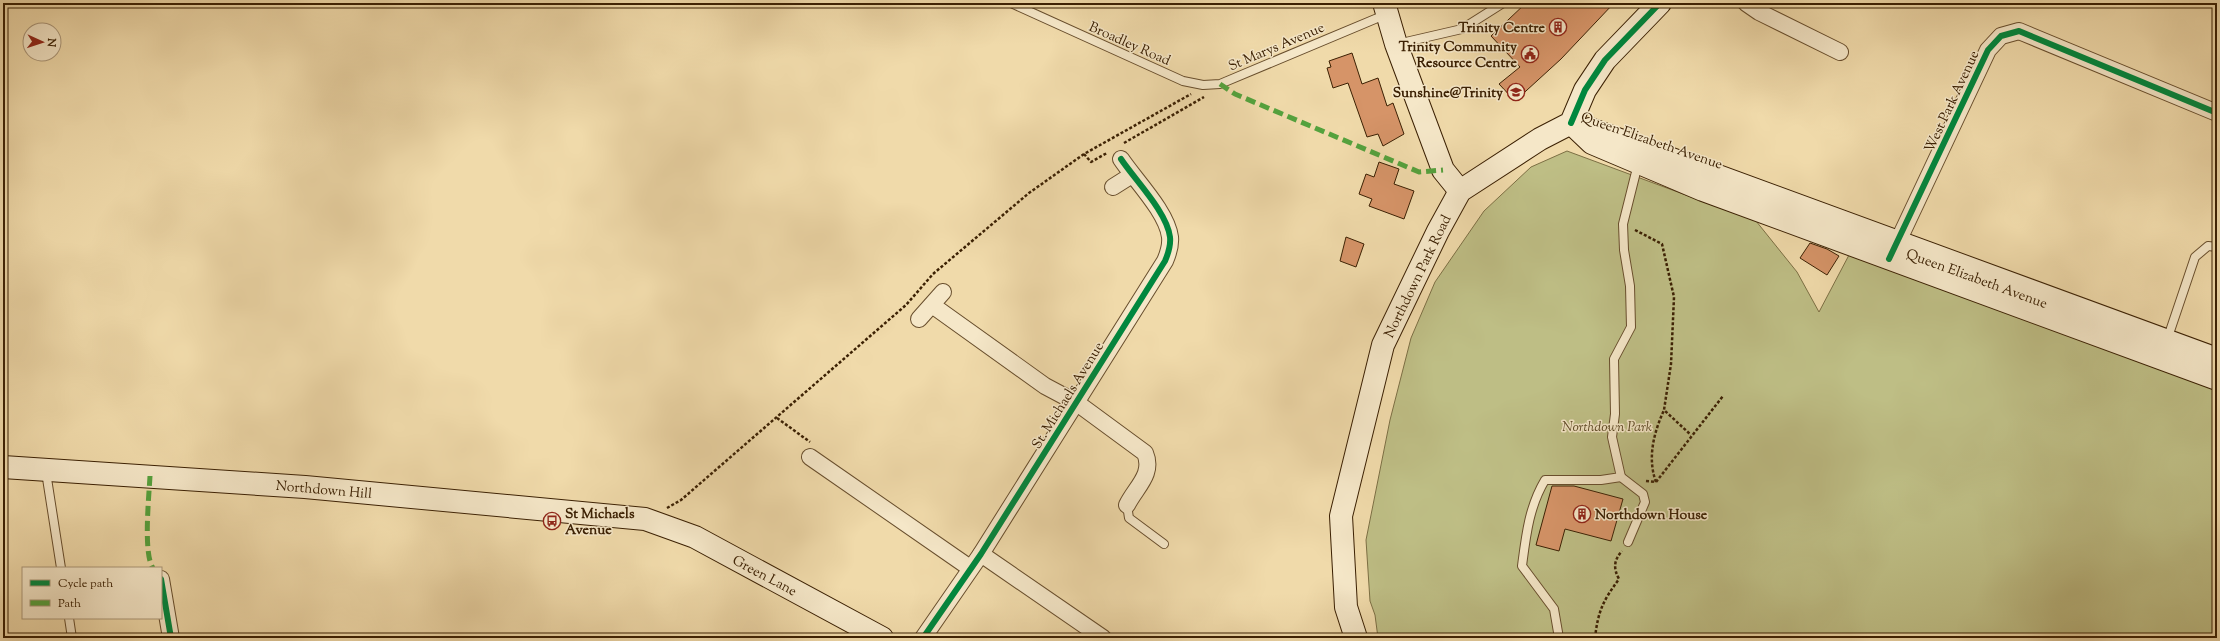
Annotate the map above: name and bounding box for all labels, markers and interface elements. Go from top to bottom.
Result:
building icon: Trinity Centre [1548,17,1568,37]
street label: Broadley Road [1085,18,1173,72]
street label: St Marys Avenue [1226,19,1328,77]
place label: Trinity Centre [1458,19,1545,39]
north arrow [22,22,62,62]
text: N [43,37,59,47]
place label: Trinity Community Resource Centre [1399,38,1517,74]
public building icon: Trinity Community Resource Centre [1520,44,1540,64]
street label: West Park Avenue [1920,48,1985,156]
school or university icon: Sunshine@Trinity [1506,82,1526,102]
place label: Sunshine@Trinity [1393,84,1503,104]
street label: Queen Elizabeth Avenue [1578,108,1725,176]
street label: Northdown Park Road [1380,212,1457,342]
street label: Queen Elizabeth Avenue [1903,245,2050,315]
street label: St. Michaels Avenue [1028,339,1110,453]
park label: Northdown Park [1562,418,1653,438]
street label: Northdown Hill [275,477,373,505]
building icon: Northdown House [1572,504,1592,524]
place label: St Michaels Avenue [565,505,635,541]
place label: Northdown House [1595,506,1708,526]
bus stop icon: St Michaels Avenue [542,511,562,531]
street label: Green Lane [728,551,800,602]
legend [22,567,162,619]
text: Cycle path [58,575,113,593]
text: Path [58,595,81,613]

